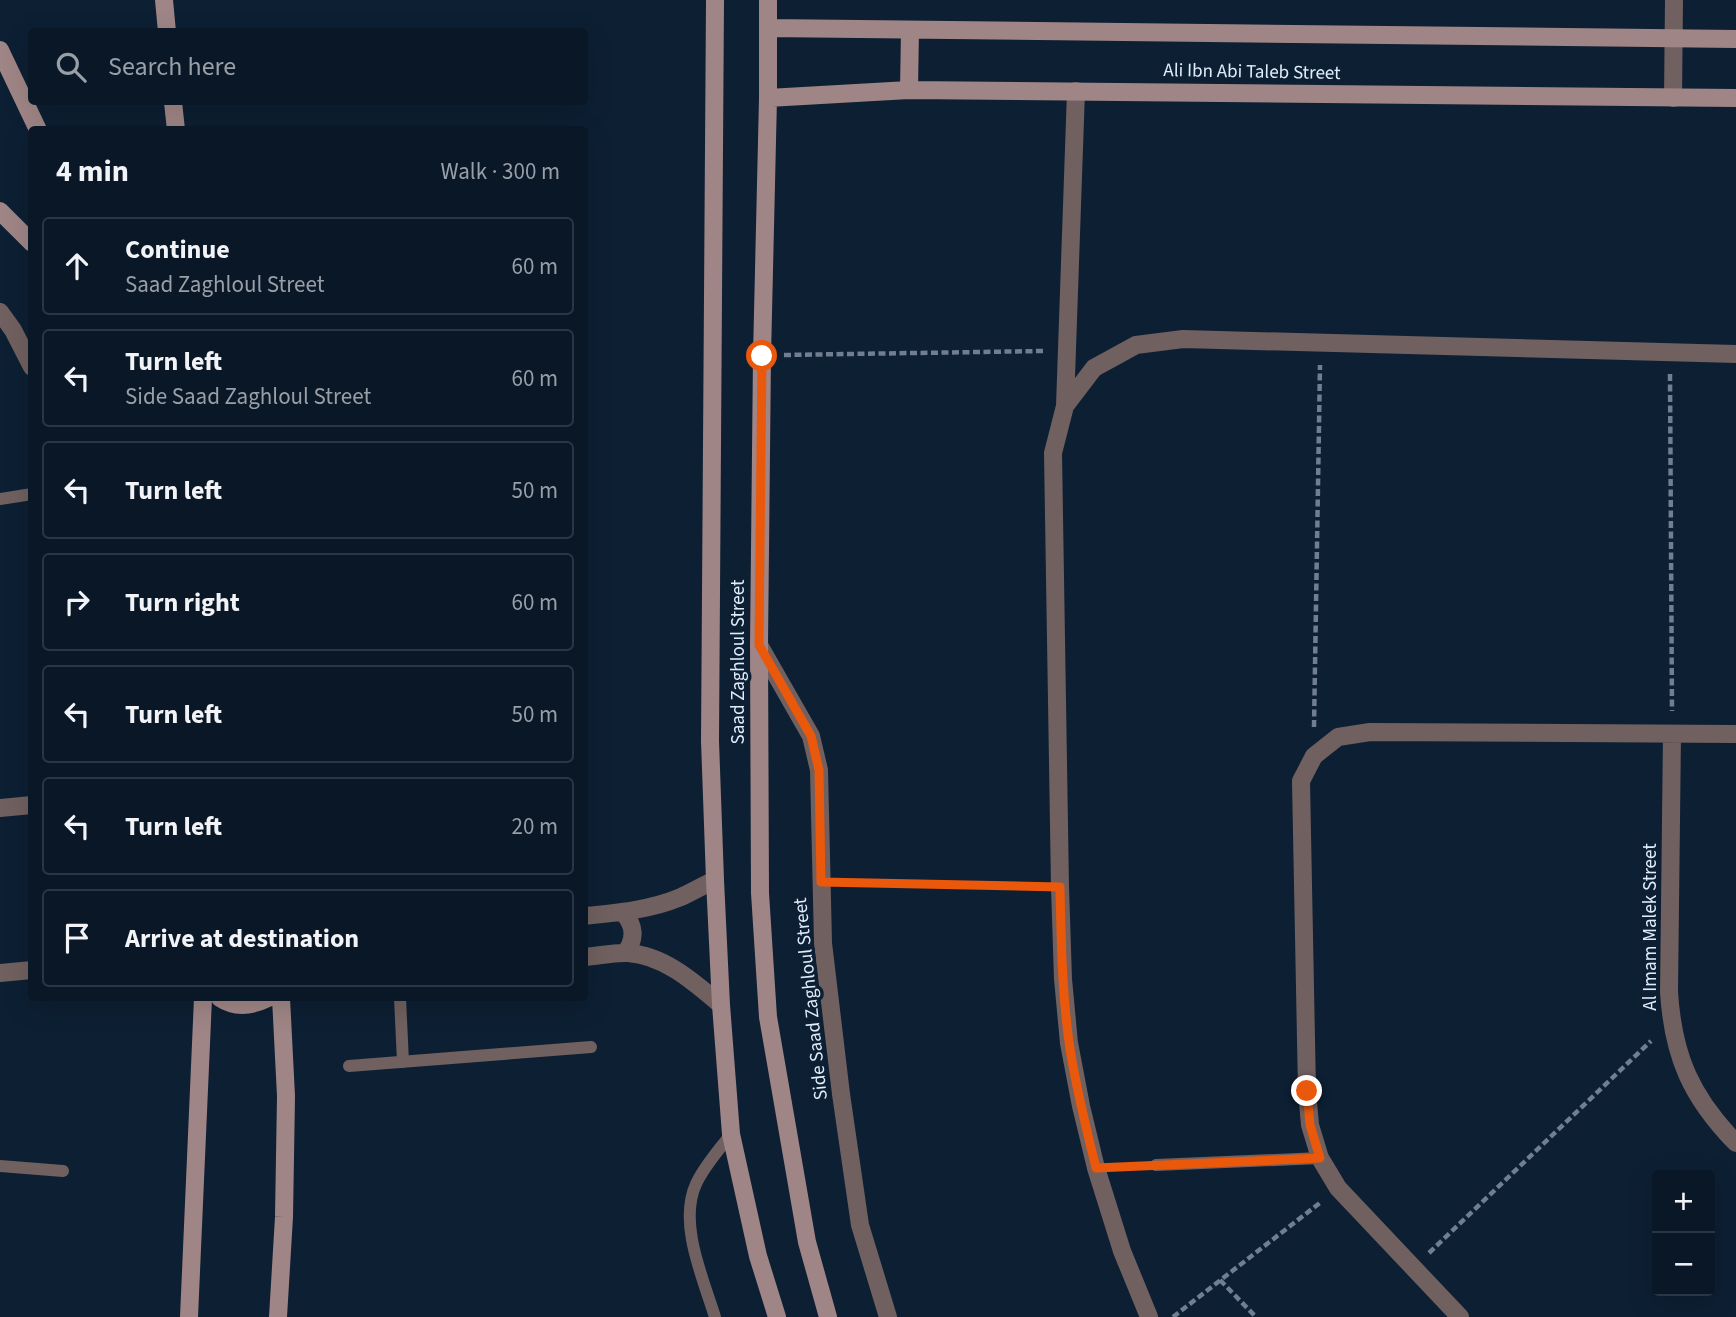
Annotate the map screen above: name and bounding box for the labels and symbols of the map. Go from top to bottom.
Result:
street label: Ali Ibn Abi Taleb Street [1163,57,1341,87]
route start [746,340,777,371]
street label: Saad Zaghloul Street [725,579,752,744]
street label: Al Imam Malek Street [1637,843,1664,1011]
street label: Side Saad Zaghloul Street [787,896,835,1102]
route end [1291,1075,1322,1106]

